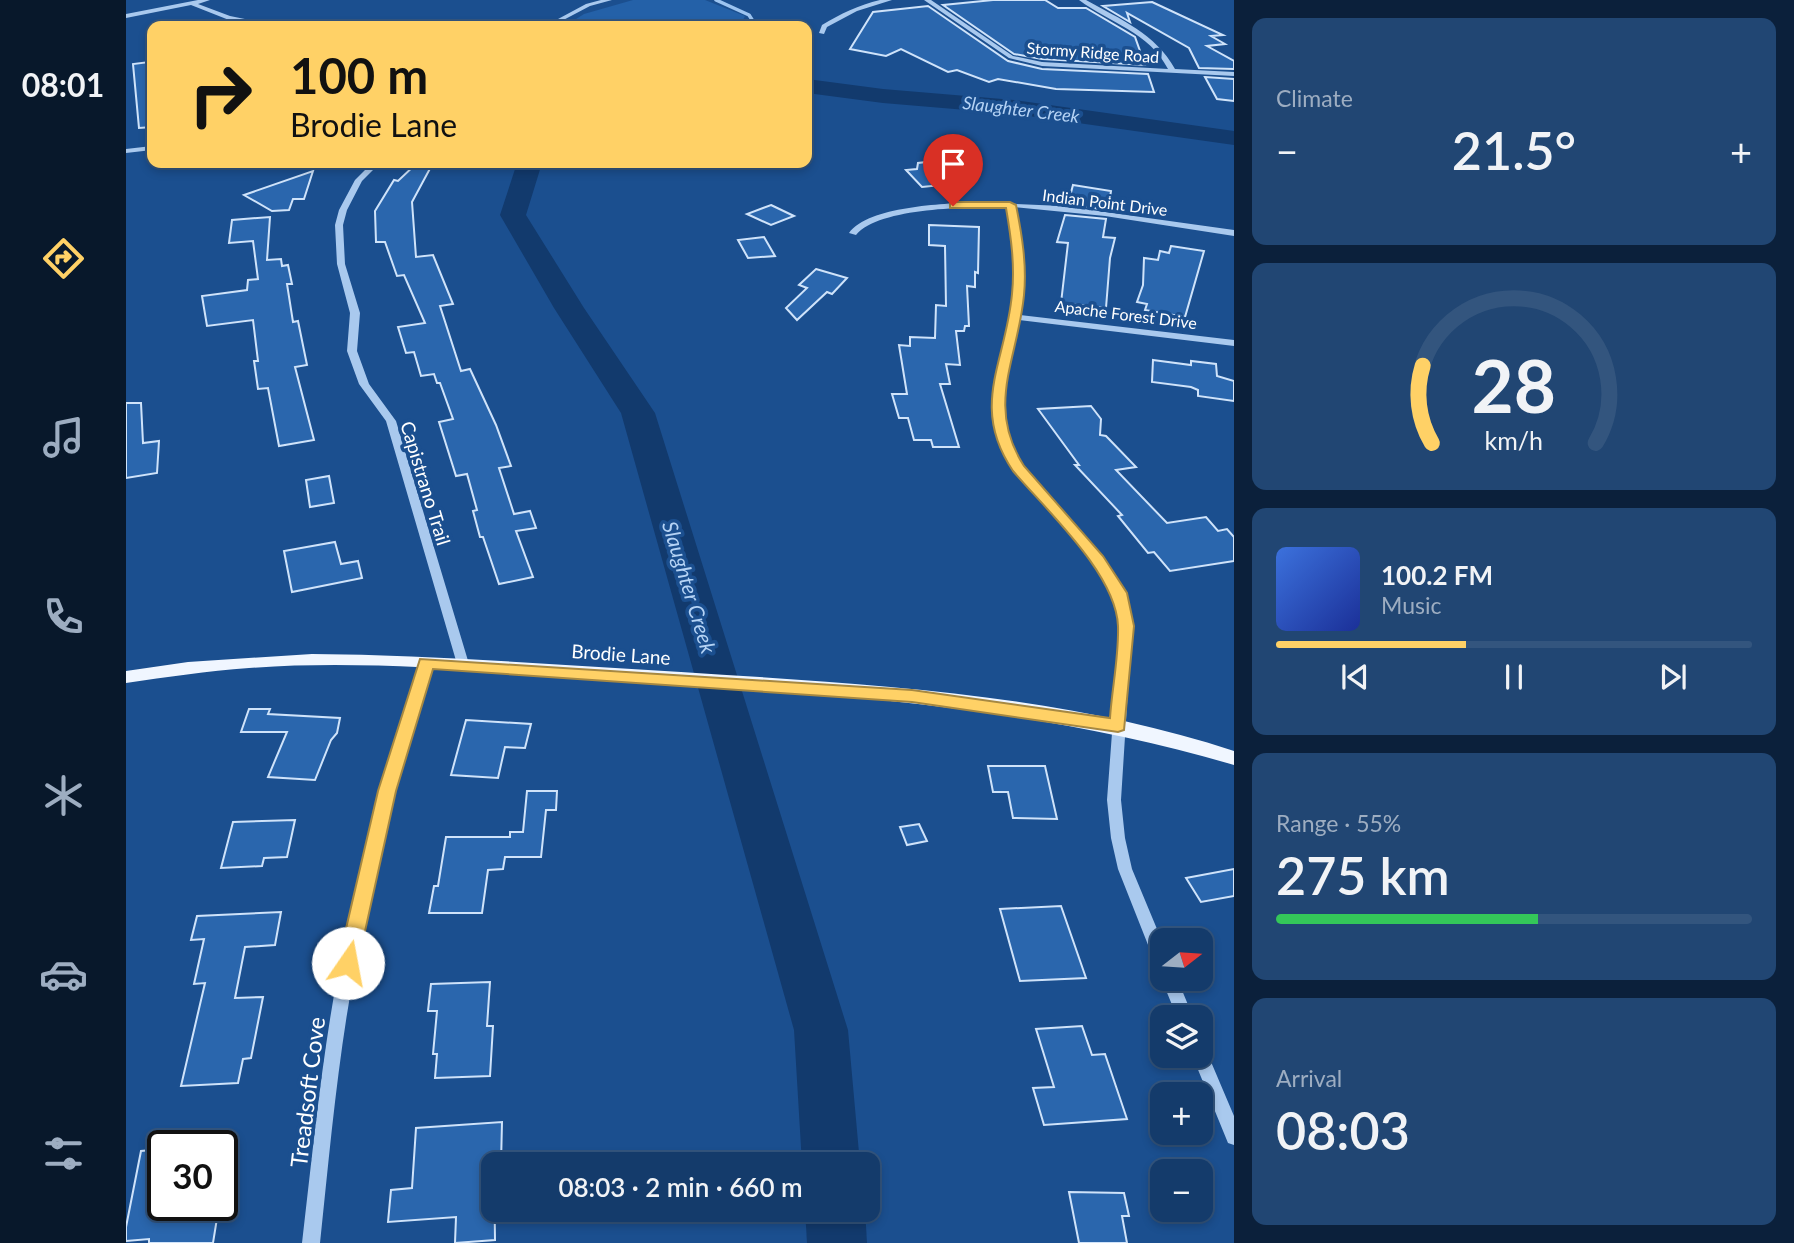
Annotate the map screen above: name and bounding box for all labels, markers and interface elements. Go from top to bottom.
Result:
street label: Stormy Ridge Road [1026,38,1160,66]
text: 100 m [290,46,428,104]
icon: right [175,49,266,140]
text: 08:01 [22,65,104,104]
text: Climate [1276,84,1353,112]
water label: Slaughter Creek [961,91,1081,127]
text: Brodie Lane [290,105,457,144]
text: 21.5° [1452,119,1576,181]
text: − [1276,128,1298,174]
text: + [1730,128,1752,174]
pin [923,134,983,206]
icon: arrive [934,145,972,183]
street label: Indian Point Drive [1041,185,1169,219]
icon: directions [39,234,88,283]
street label: Apache Forest Drive [1054,296,1198,332]
text: 28 [1472,341,1556,429]
icon: music [39,413,88,462]
street label: Capistrano Trail [396,418,456,548]
text: km/h [1485,424,1543,454]
water label: Slaughter Creek [658,518,722,657]
text: 100.2 FM [1381,559,1493,591]
text: Music [1381,591,1441,619]
icon: phone [39,592,88,641]
street label: Brodie Lane [571,639,671,669]
icon: previous [1336,658,1374,696]
icon: pause [1495,658,1533,696]
icon: next [1654,658,1692,696]
icon: climate [39,771,88,820]
text: Range · 55% [1276,809,1401,837]
text: 275 km [1276,844,1450,906]
position arrow [311,926,385,1000]
north arrow [1150,928,1213,990]
map controls [1150,928,1213,1222]
icon: car [39,950,88,999]
button: layers [1150,1005,1213,1068]
street label: Treadsoft Cove [284,1015,330,1169]
text: Arrival [1276,1064,1342,1092]
button: + [1150,1082,1213,1145]
text: 08:03 [1276,1099,1410,1161]
icon: filters [39,1129,88,1178]
speed limit sign: 30 [147,1130,238,1221]
button: − [1150,1159,1213,1222]
text: 08:03 · 2 min · 660 m [558,1171,803,1203]

